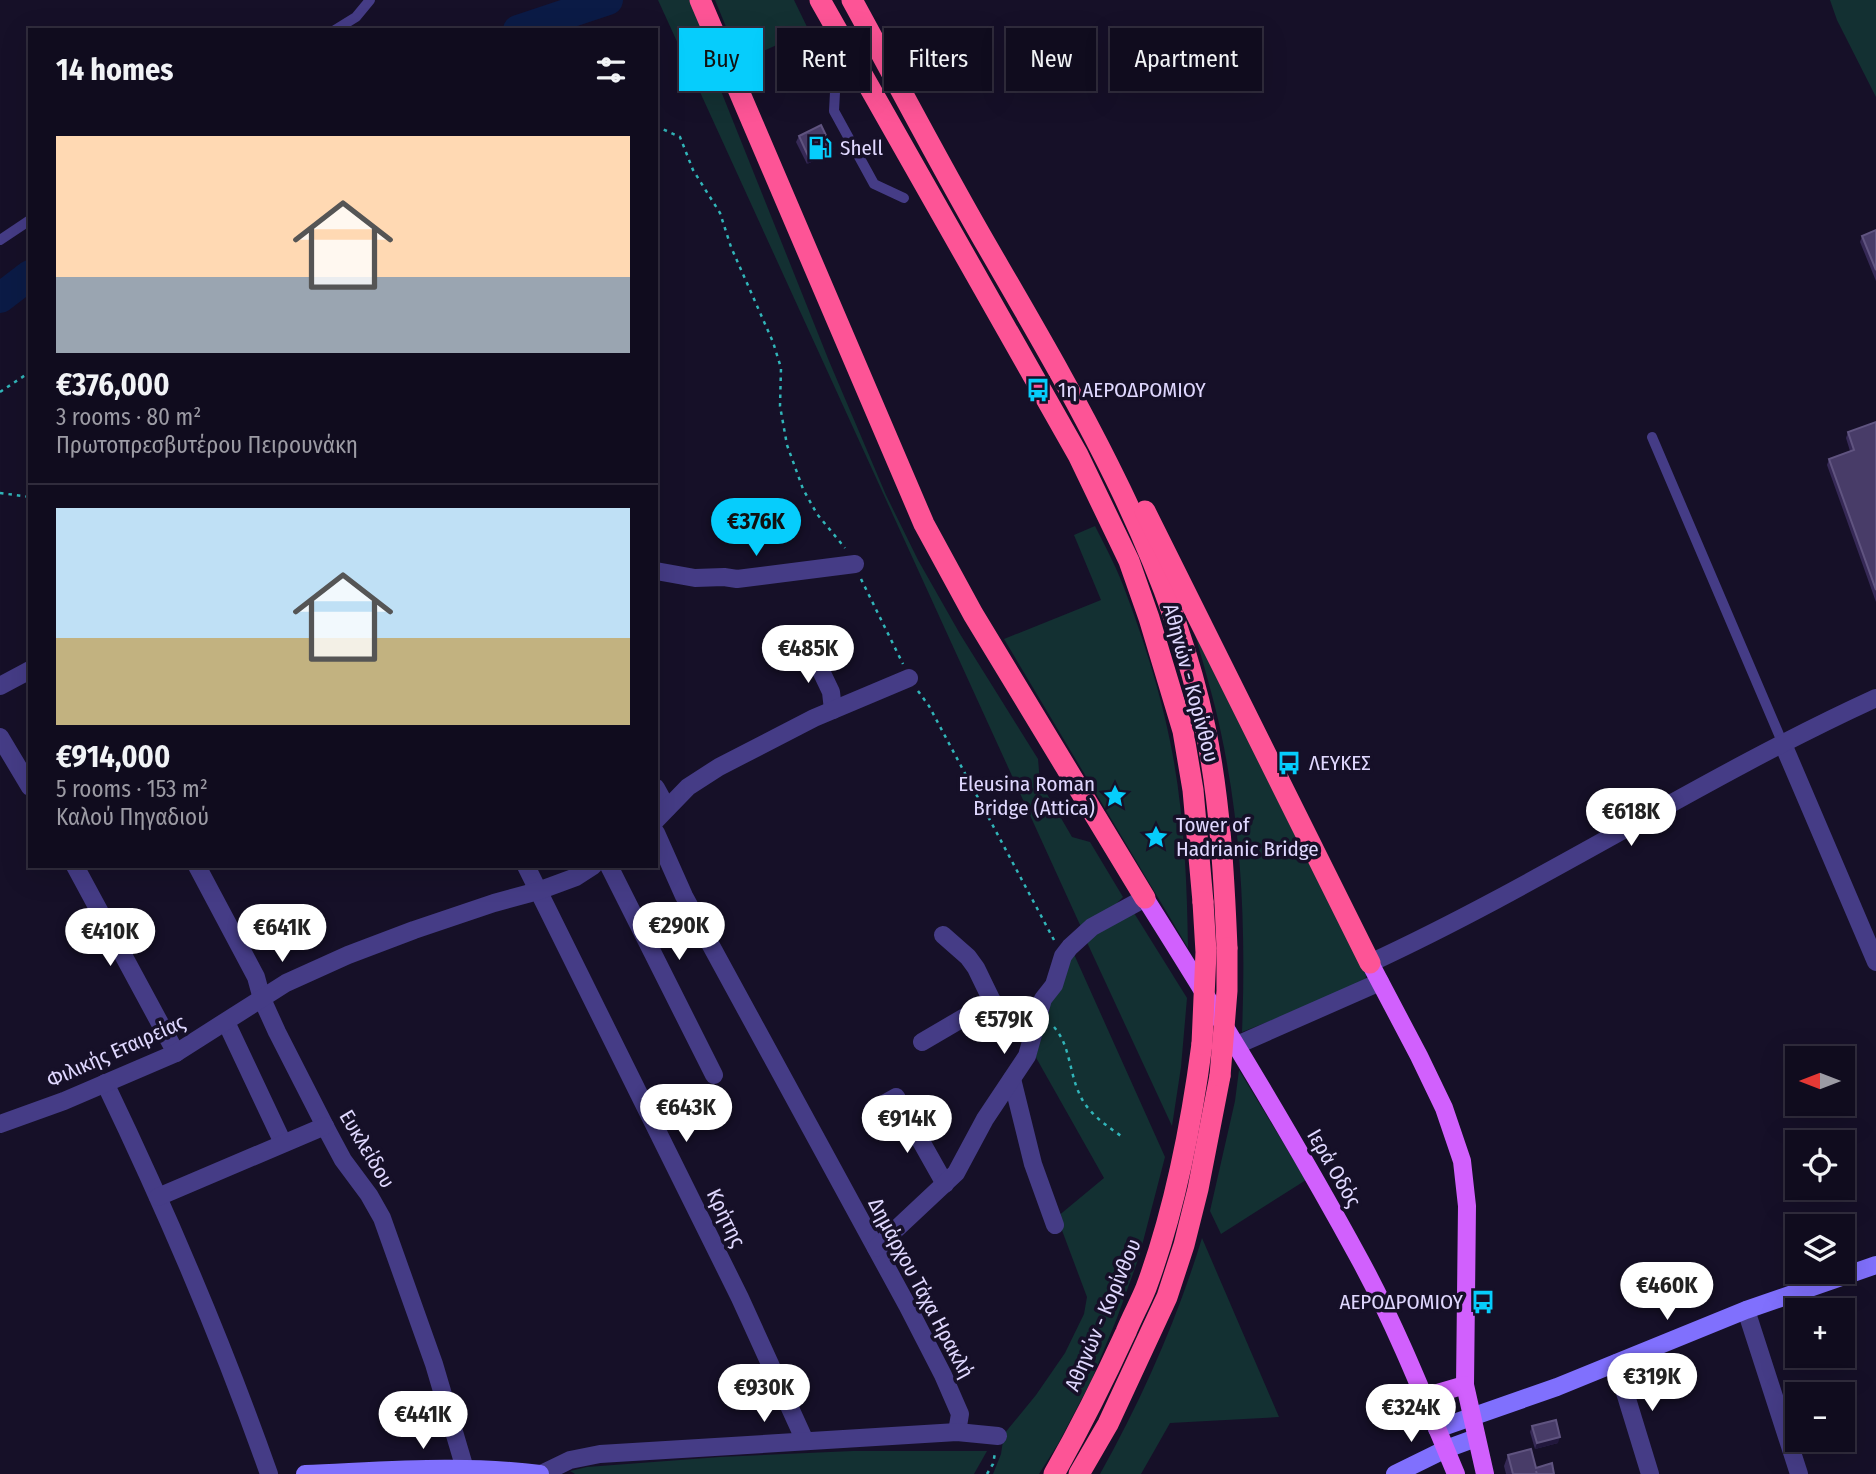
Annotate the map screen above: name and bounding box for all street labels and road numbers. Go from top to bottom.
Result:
street label: Αθηνών - Κορίνθου [1157,601,1225,765]
street label: Φιλικής Εταιρείας [43,1009,189,1093]
street label: Ευκλείδου [334,1105,400,1193]
street label: Ιερά Οδός [1301,1124,1367,1212]
street label: Κρήτης [701,1185,751,1252]
street label: Δημάρχου Τάχα Ηρακλή [862,1193,980,1383]
street label: Αθηνών - Κορίνθου [1059,1235,1147,1395]

